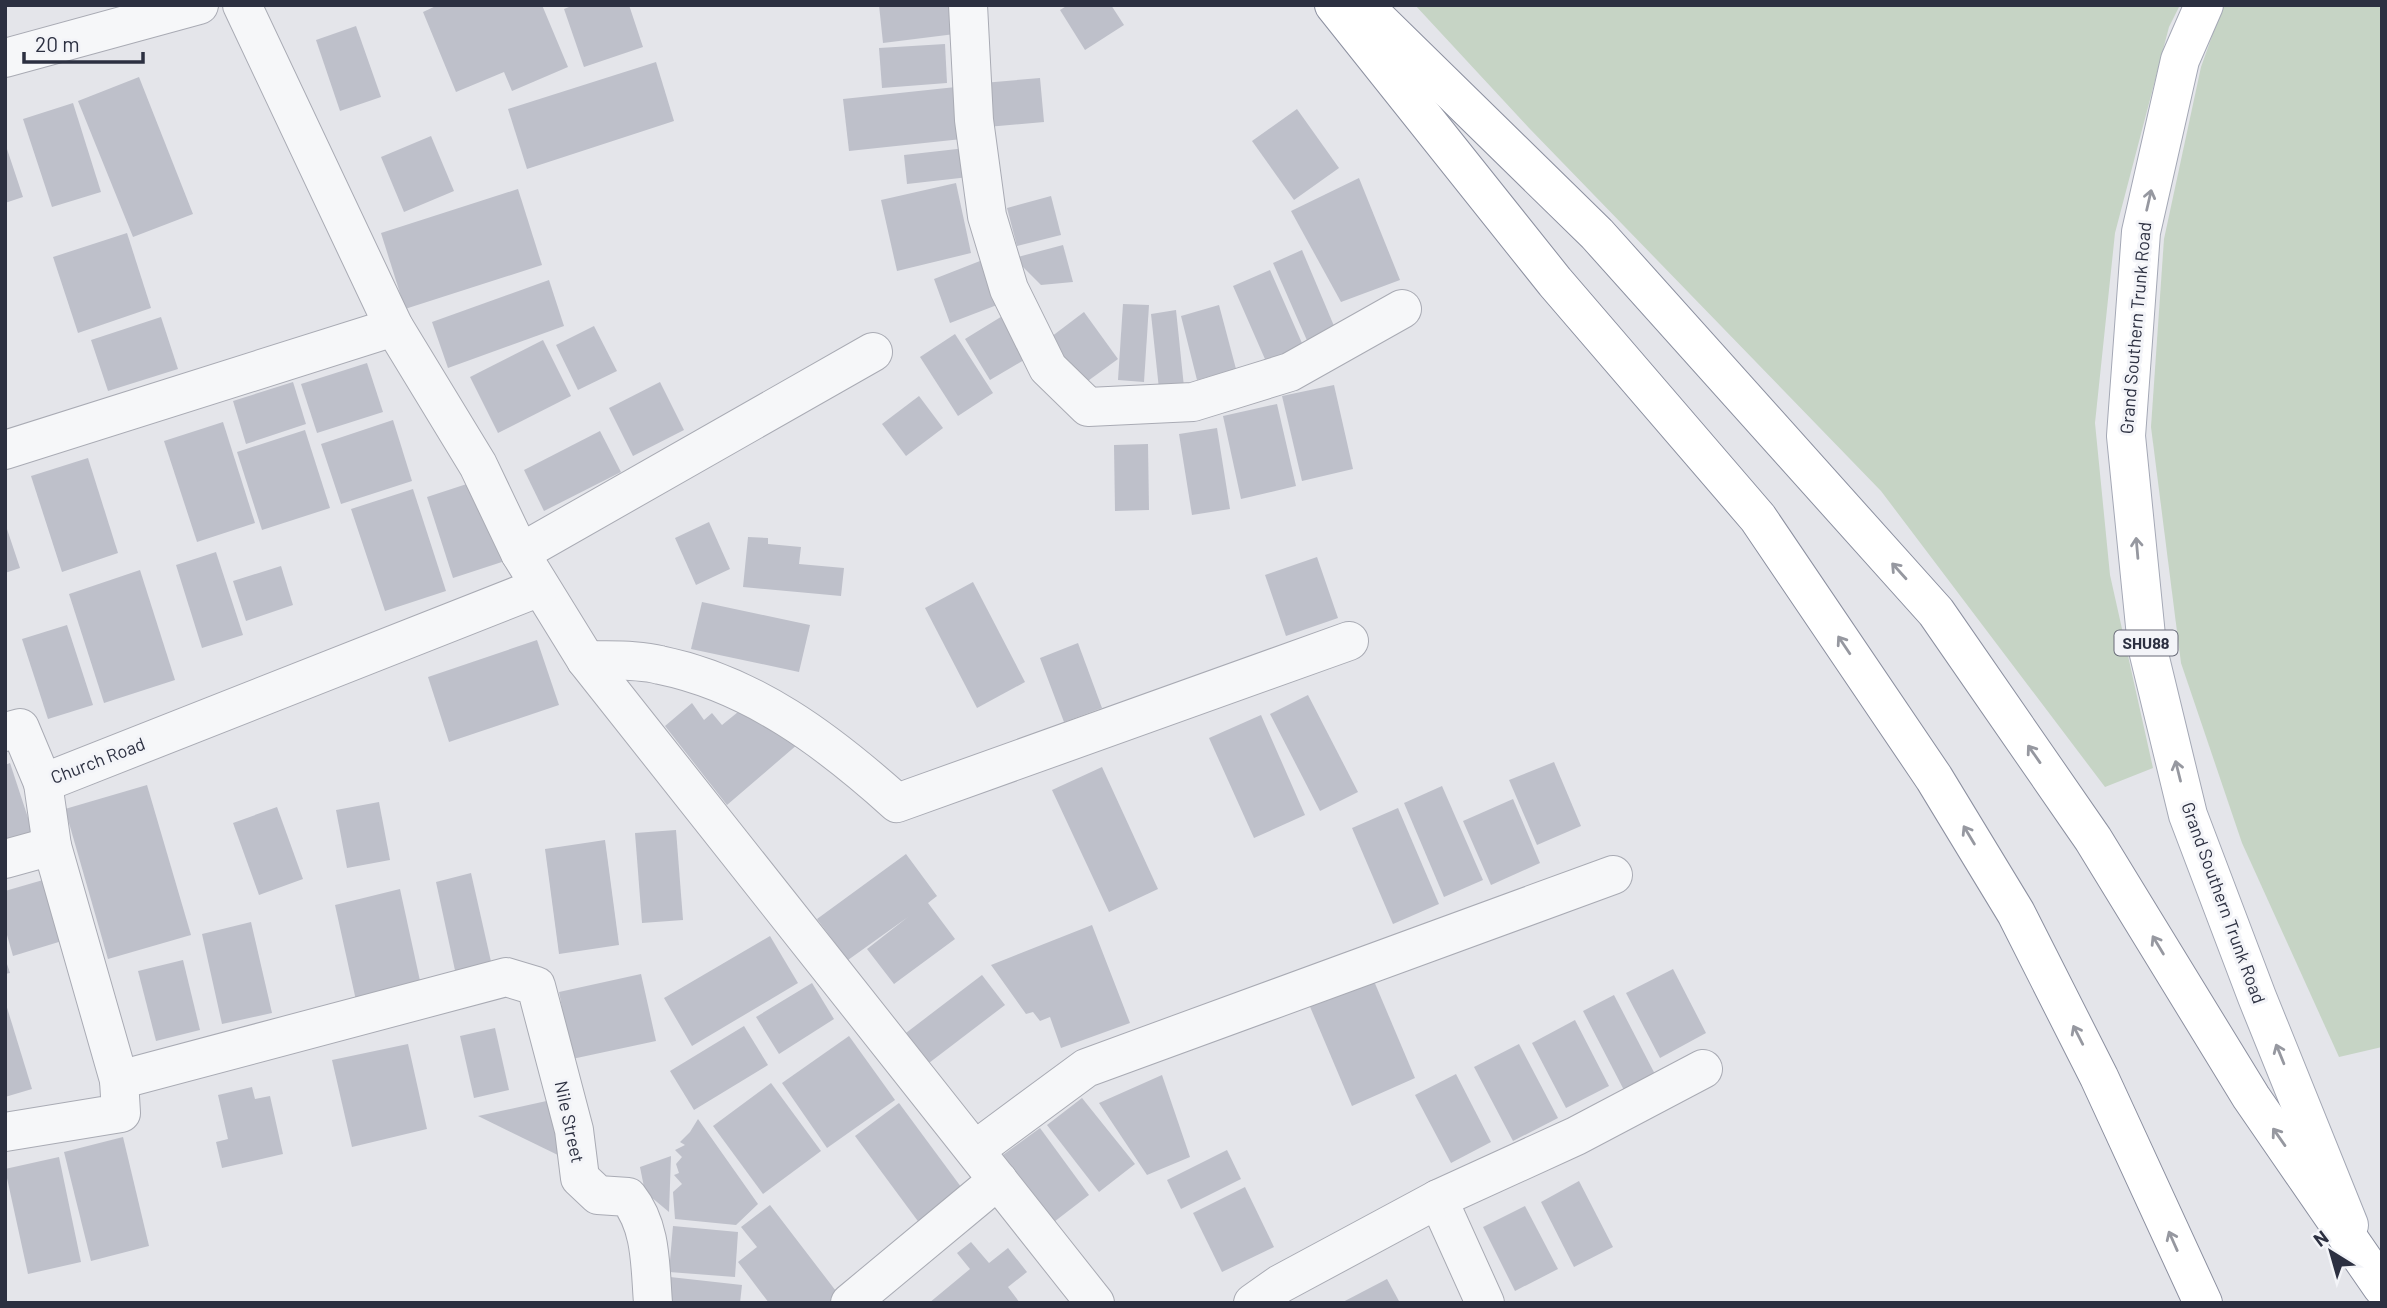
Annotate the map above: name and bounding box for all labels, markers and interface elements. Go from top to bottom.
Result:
scale bar [24,21,144,65]
text: 20 m [35,31,80,56]
one-way arrow [2142,189,2156,212]
street label: Grand Southern Trunk Road [2115,221,2155,435]
one-way arrow [2130,537,2143,560]
one-way arrow [1891,562,1907,580]
road number: SHU88 [2114,630,2178,656]
one-way arrow [1837,636,1851,655]
street label: Church Road [47,732,148,788]
one-way arrow [2027,745,2041,764]
one-way arrow [2171,760,2184,783]
street label: Grand Southern Trunk Road [2177,799,2271,1006]
one-way arrow [1961,826,1975,846]
one-way arrow [2150,936,2165,955]
one-way arrow [2070,1025,2084,1046]
one-way arrow [2273,1043,2286,1065]
street label: Nile Street [551,1079,589,1165]
one-way arrow [2272,1128,2286,1147]
north arrow [2296,1217,2366,1287]
text: N [2308,1225,2332,1251]
one-way arrow [2166,1231,2179,1252]

